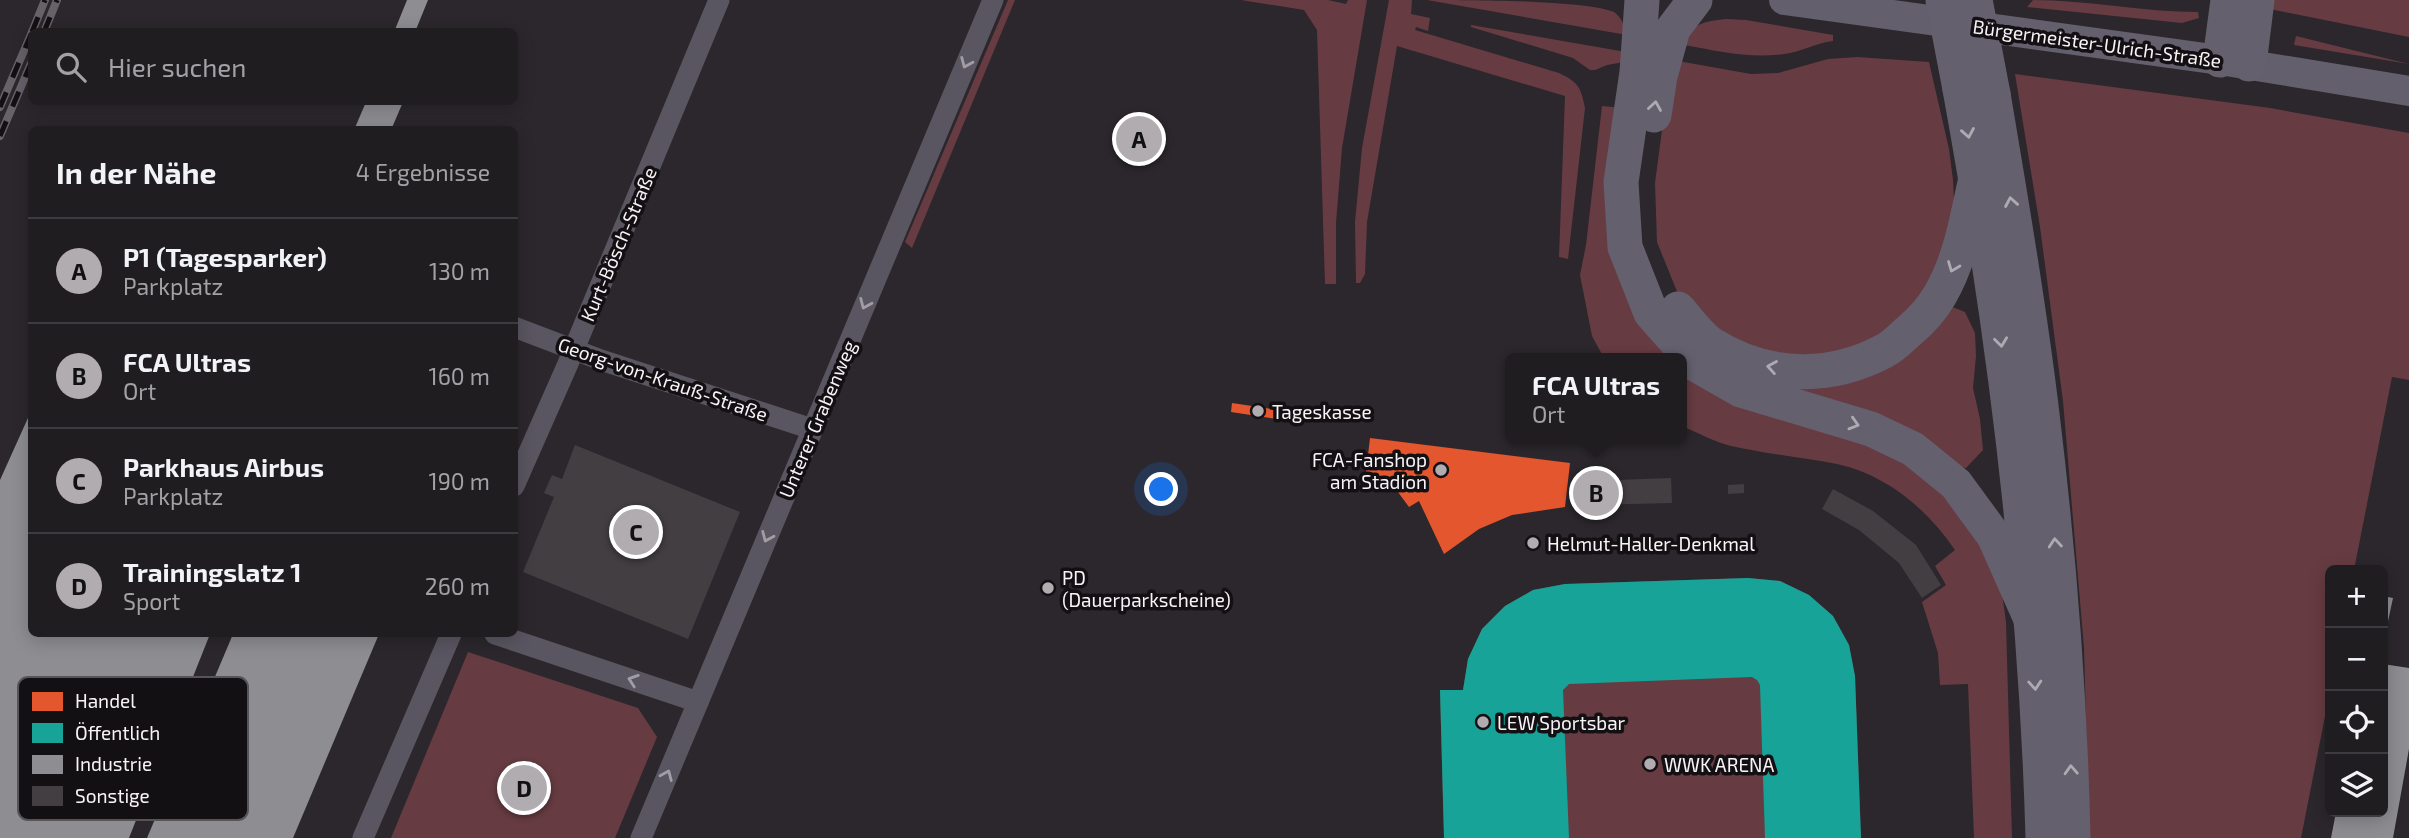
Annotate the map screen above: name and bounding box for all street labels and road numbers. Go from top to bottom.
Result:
street label: Bürgermeister-Ulrich-Straße [1971,14,2223,72]
street label: Kurt-Bösch-Straße [575,164,661,324]
street label: Georg-von-Krauß-Straße [555,332,771,426]
street label: Unterer Grabenweg [773,337,861,501]

